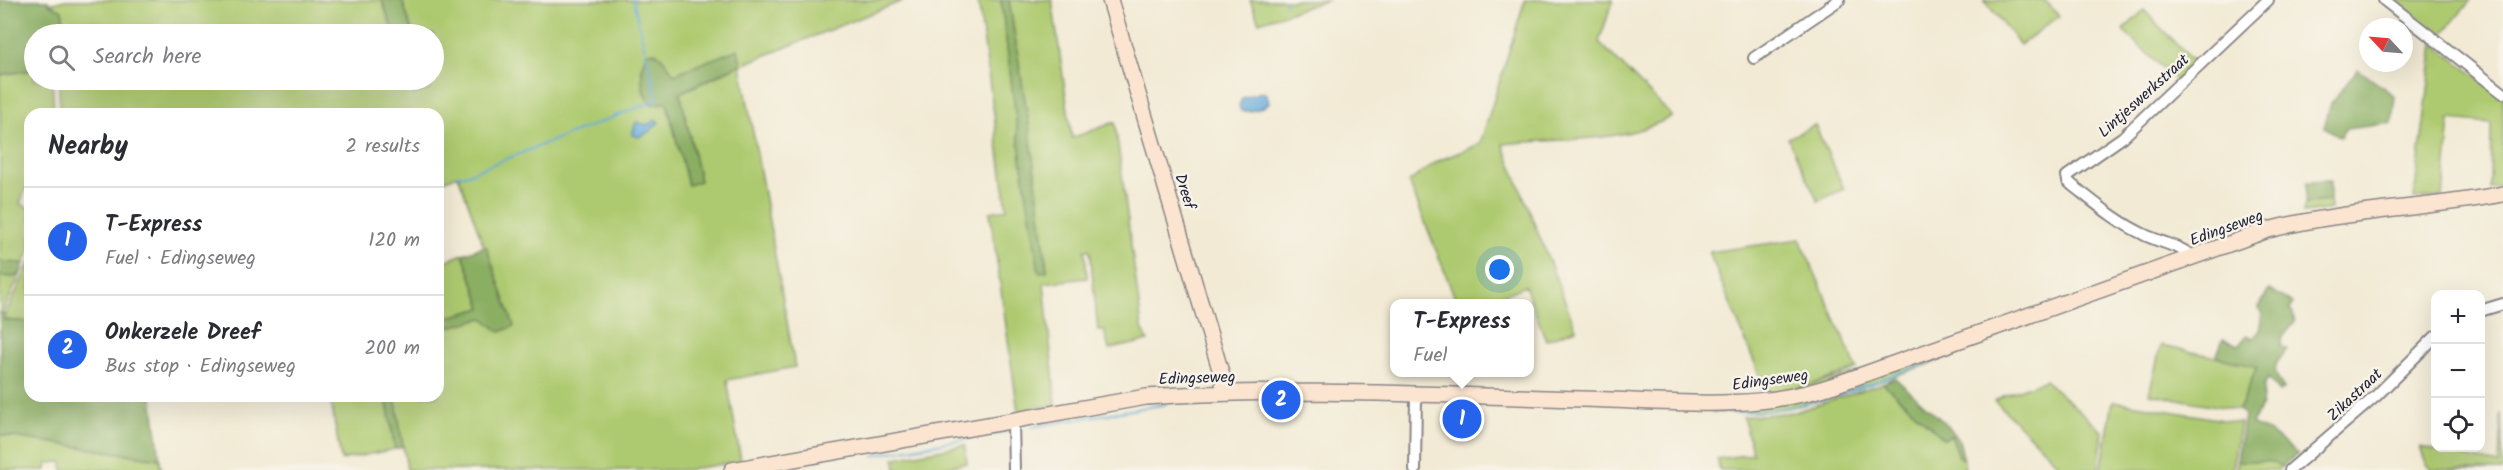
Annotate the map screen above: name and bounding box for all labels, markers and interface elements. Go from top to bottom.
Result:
north arrow [2359,18,2413,72]
search box [24,24,444,90]
text: Search here [93,40,201,75]
icon: search [45,41,78,74]
street label: Lintjeswerkstraat [2093,48,2196,144]
text: Nearby [48,126,128,168]
text: 2 results [345,131,420,163]
street label: Dreef [1167,171,1202,214]
street label: Edingseweg [2186,204,2267,253]
text: T-Express [105,208,202,243]
text: 1 [64,225,71,257]
text: 120 m [368,225,420,257]
text: Fuel · Edingseweg [105,243,256,275]
your location [1485,255,1514,284]
map controls [2431,290,2485,452]
button: + [2431,290,2485,344]
popup [1390,299,1534,377]
text: T-Express [1413,305,1511,340]
text: Onkerzele Dreef [105,316,260,351]
text: 2 [62,333,73,365]
text: 200 m [364,333,420,365]
text: Fuel [1413,340,1447,372]
button: − [2431,344,2485,398]
text: Bus stop · Edingseweg [105,351,296,383]
street label: Zikastraat [2322,362,2389,428]
street label: Edingseweg [1730,363,1810,398]
street label: Edingseweg [1158,365,1236,392]
pin: 2 [1262,378,1300,422]
pin: 1 [1442,396,1482,442]
button: locate [2431,398,2485,452]

